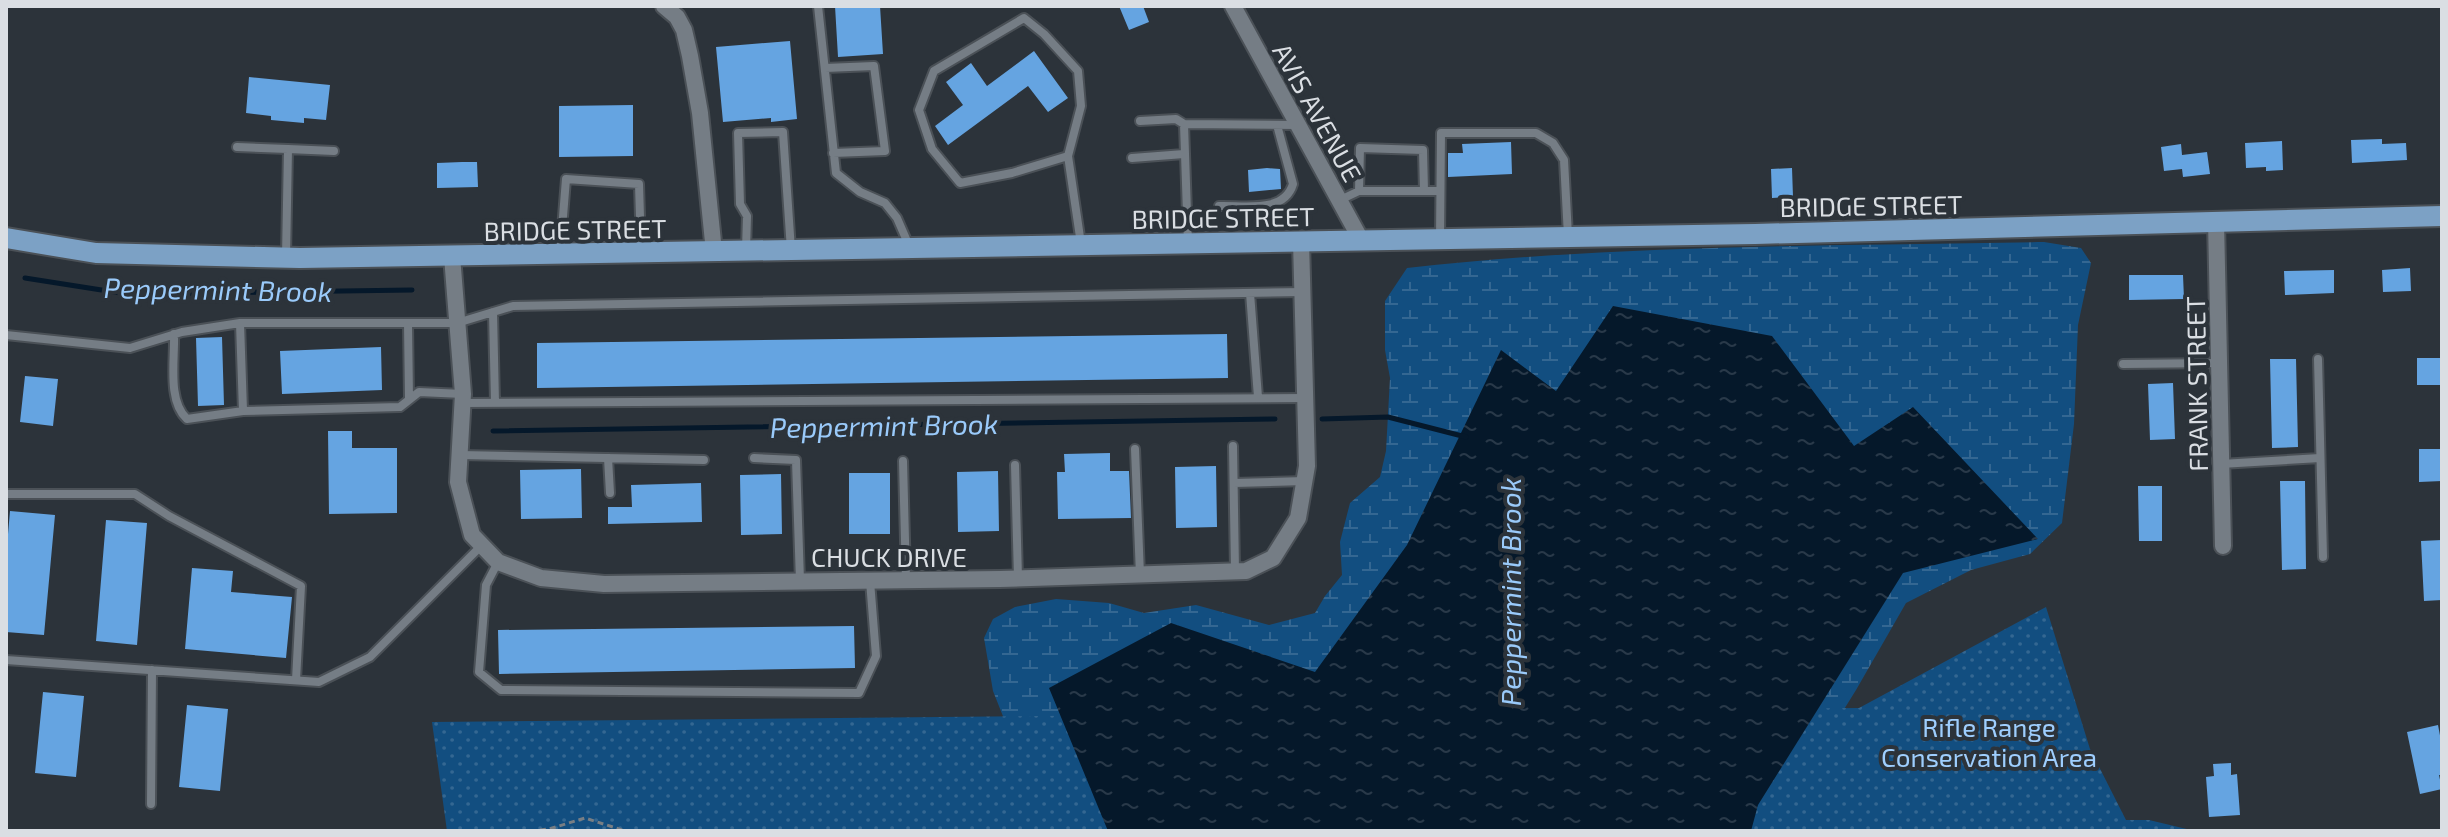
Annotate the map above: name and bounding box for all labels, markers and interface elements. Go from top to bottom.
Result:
street label: AVIS AVENUE [1267,37,1369,187]
street label: BRIDGE STREET [1779,188,1963,222]
street label: BRIDGE STREET [1131,200,1315,234]
street label: BRIDGE STREET [483,212,667,246]
water label: Peppermint Brook [103,270,333,308]
street label: FRANK STREET [2179,296,2213,472]
water label: Peppermint Brook [769,406,999,444]
water label: Peppermint Brook [1493,478,1527,706]
street label: CHUCK DRIVE [811,541,967,572]
park label: Rifle Range Conservation Area [1881,711,2097,772]

